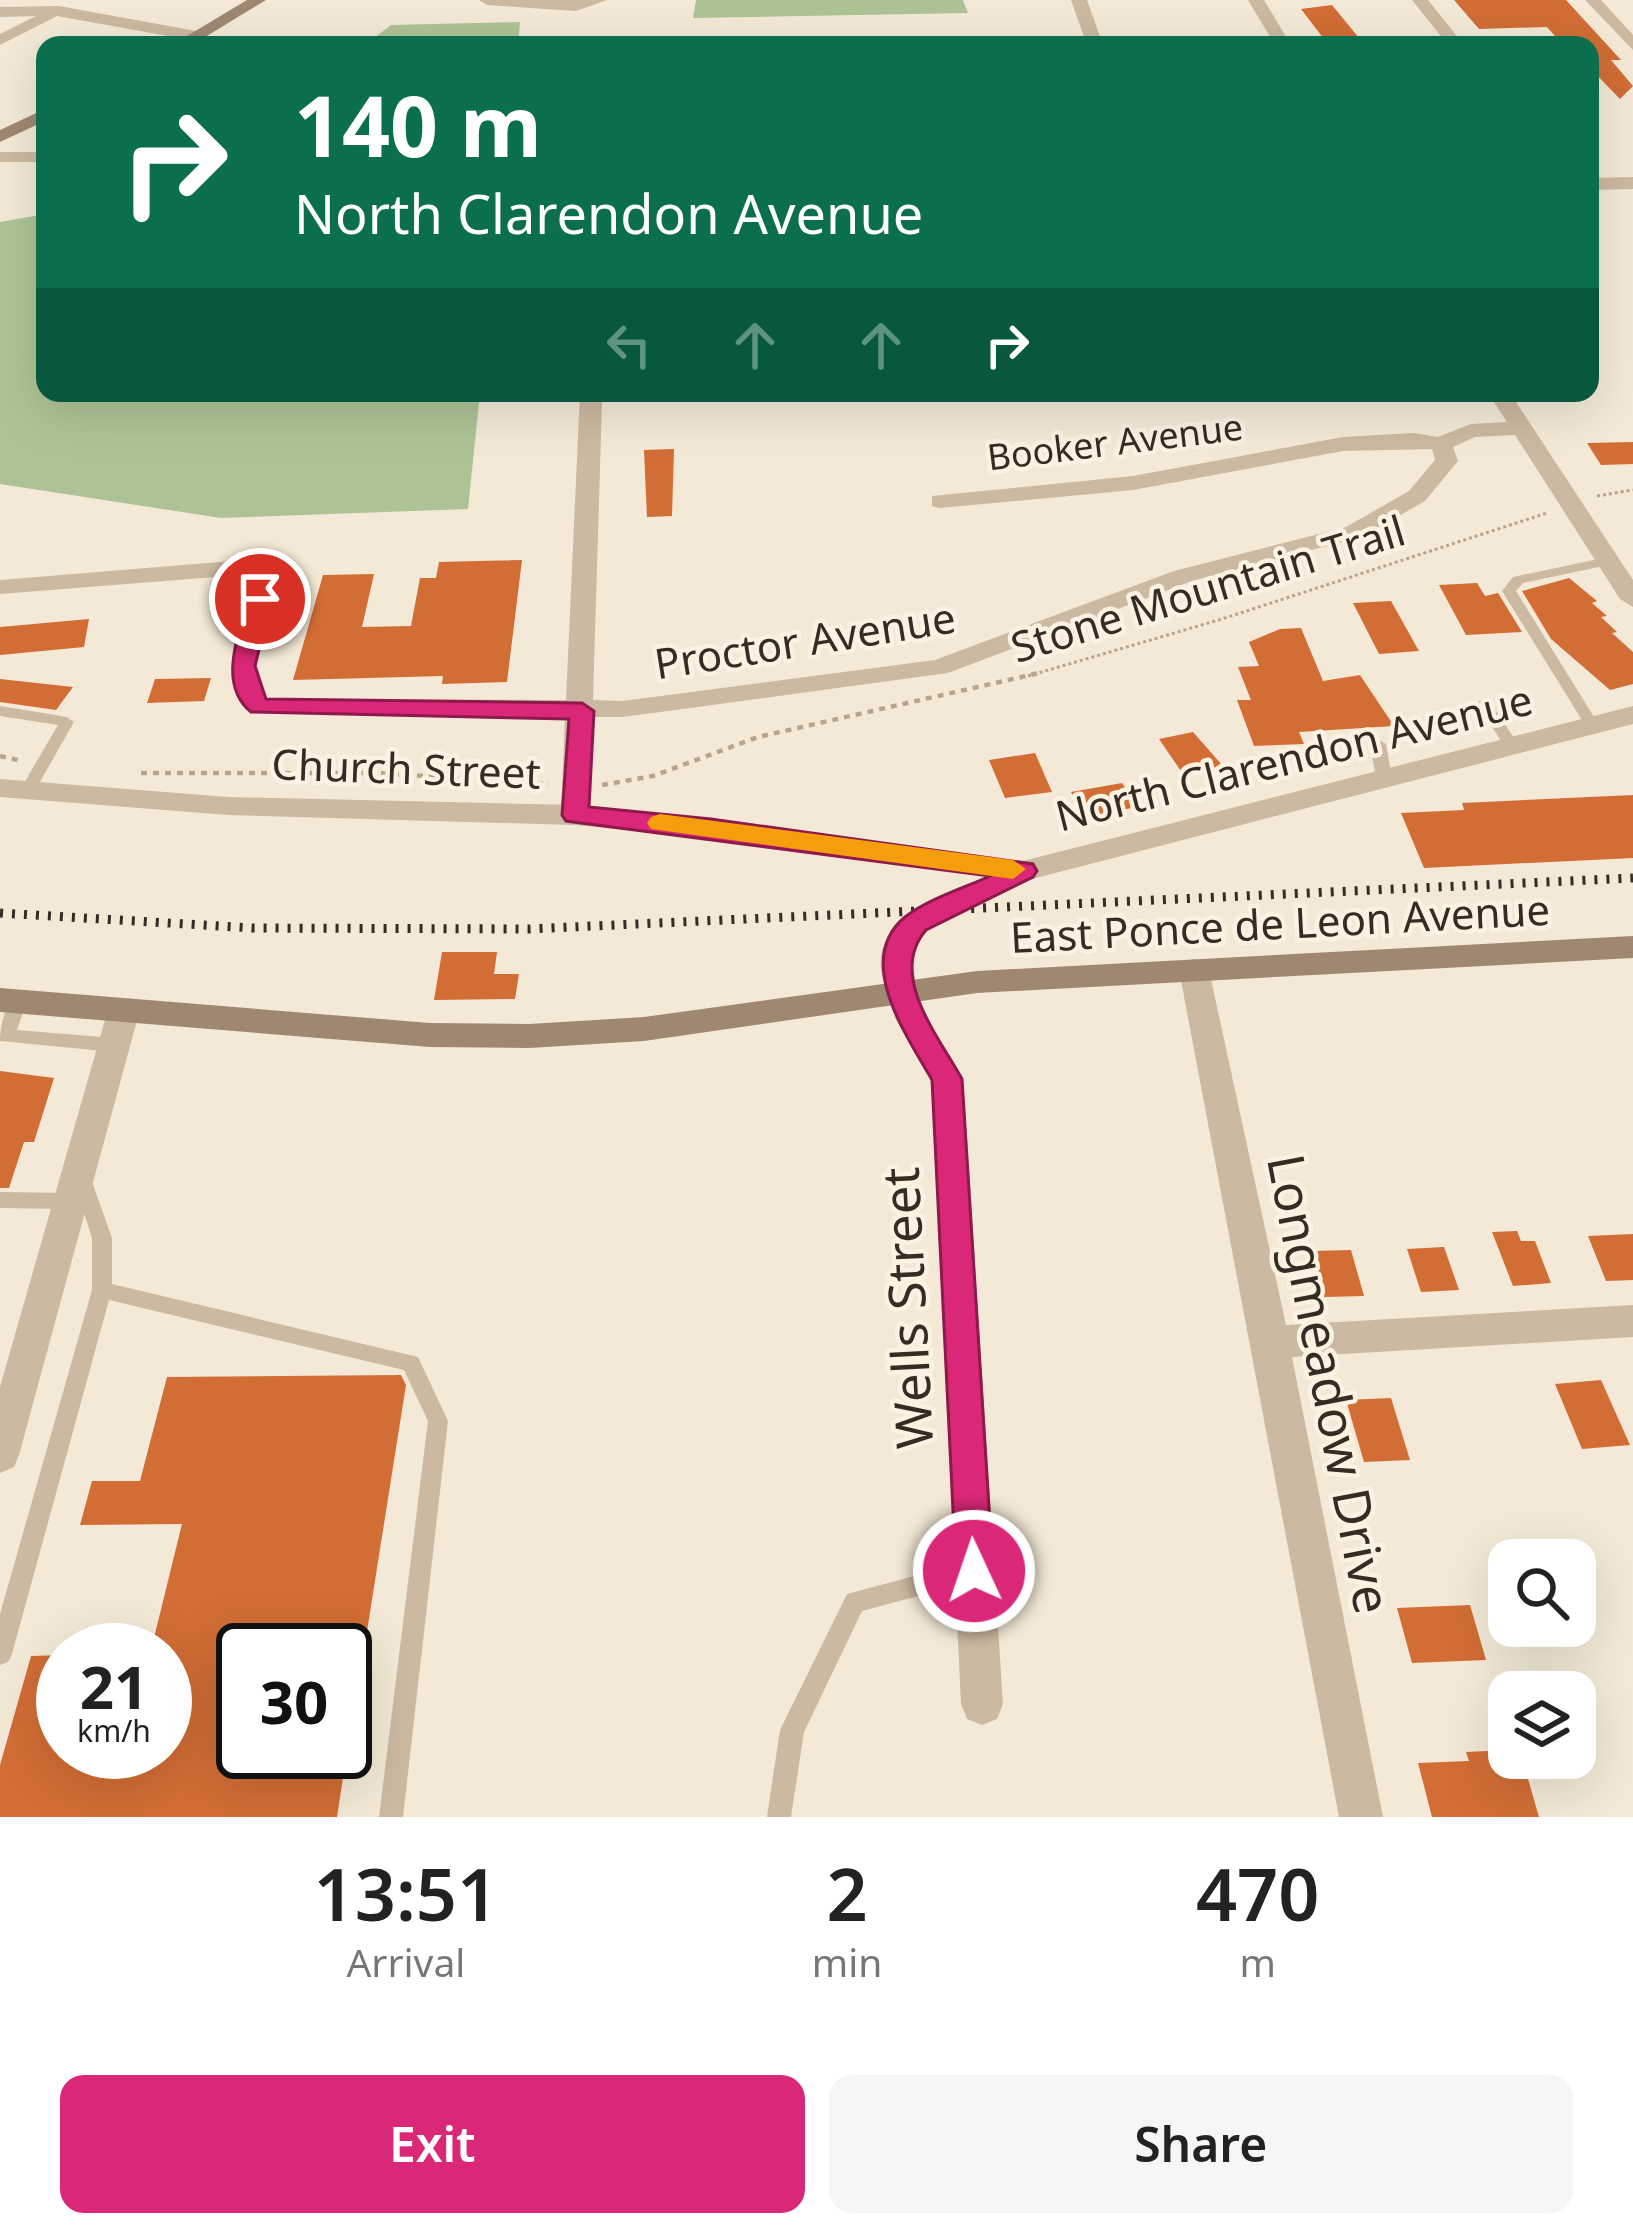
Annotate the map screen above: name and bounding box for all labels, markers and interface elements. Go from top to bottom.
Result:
text: 140 m [294,67,542,182]
icon: right [96,84,252,240]
text: North Clarendon Avenue [294,176,923,250]
icon: left [596,312,662,378]
icon: ahead [722,312,788,378]
icon: ahead [848,312,914,378]
icon: right [974,312,1040,378]
street label: Booker Avenue [984,402,1246,481]
street label: Stone Mountain Trail [1004,501,1411,675]
pin [209,548,311,650]
icon: arrive [227,566,293,632]
street label: Proctor Avenue [650,588,959,691]
street label: North Clarendon Avenue [1049,670,1538,843]
street label: Church Street [271,734,542,801]
street label: East Ponce de Leon Avenue [1009,880,1551,965]
street label: Longmeadow Drive [1252,1148,1410,1619]
street label: Wells Street [864,1166,948,1451]
position arrow [911,1508,1037,1634]
map controls [1488,1539,1596,1779]
button: search [1488,1539,1596,1647]
speed limit sign: 30 [216,1623,372,1779]
text: 21 [80,1645,148,1727]
button: layers [1488,1671,1596,1779]
text: km/h [77,1710,151,1751]
text: 13:51 [314,1844,498,1942]
text: 2 [826,1844,868,1942]
text: 470 [1196,1844,1319,1942]
text: Arrival [346,1935,465,1988]
text: min [812,1935,882,1988]
text: m [1239,1935,1276,1988]
button: Exit [60,2075,805,2213]
button: Share [829,2075,1573,2213]

